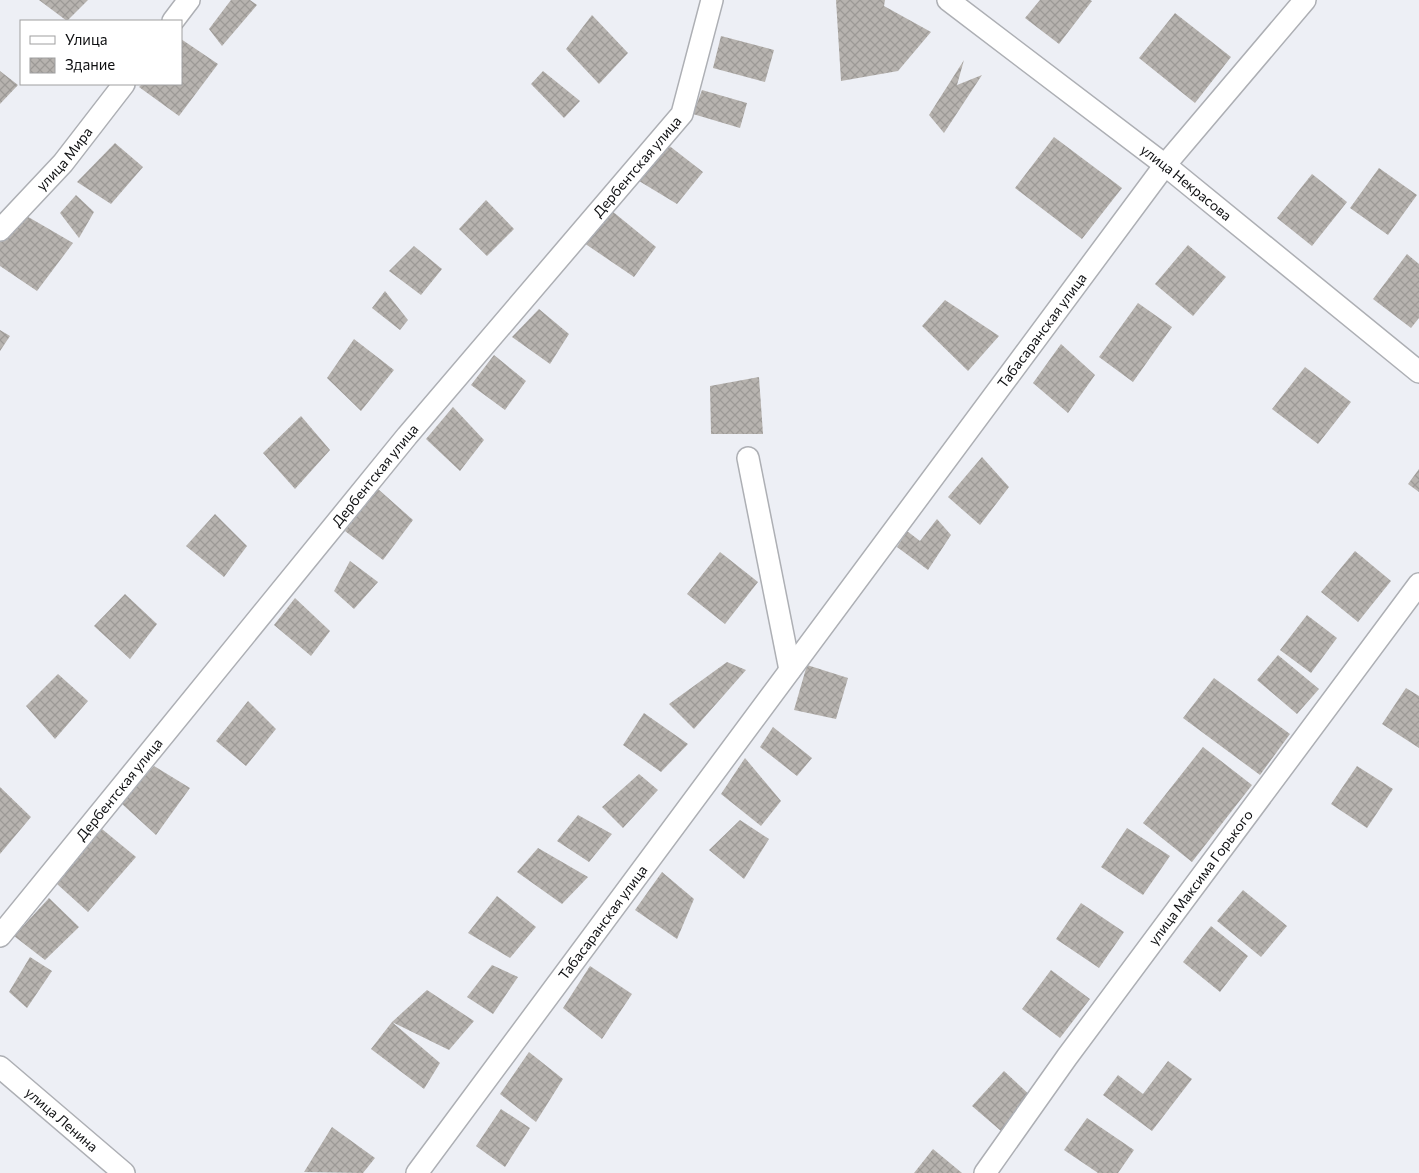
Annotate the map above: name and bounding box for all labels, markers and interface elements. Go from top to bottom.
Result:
legend [20,20,182,85]
text: Улица [65,30,107,48]
text: Здание [65,55,115,73]
street label: Дербентская улица [589,112,684,220]
street label: улица Мира [33,123,96,194]
street label: улица Некрасова [1137,141,1235,224]
street label: Табасаранская улица [994,270,1090,391]
street label: Дербентская улица [328,420,421,530]
street label: Дербентская улица [72,734,166,844]
street label: улица Максима Горького [1144,806,1256,948]
street label: Табасаранская улица [554,861,651,983]
street label: улица Ленина [22,1083,102,1155]

